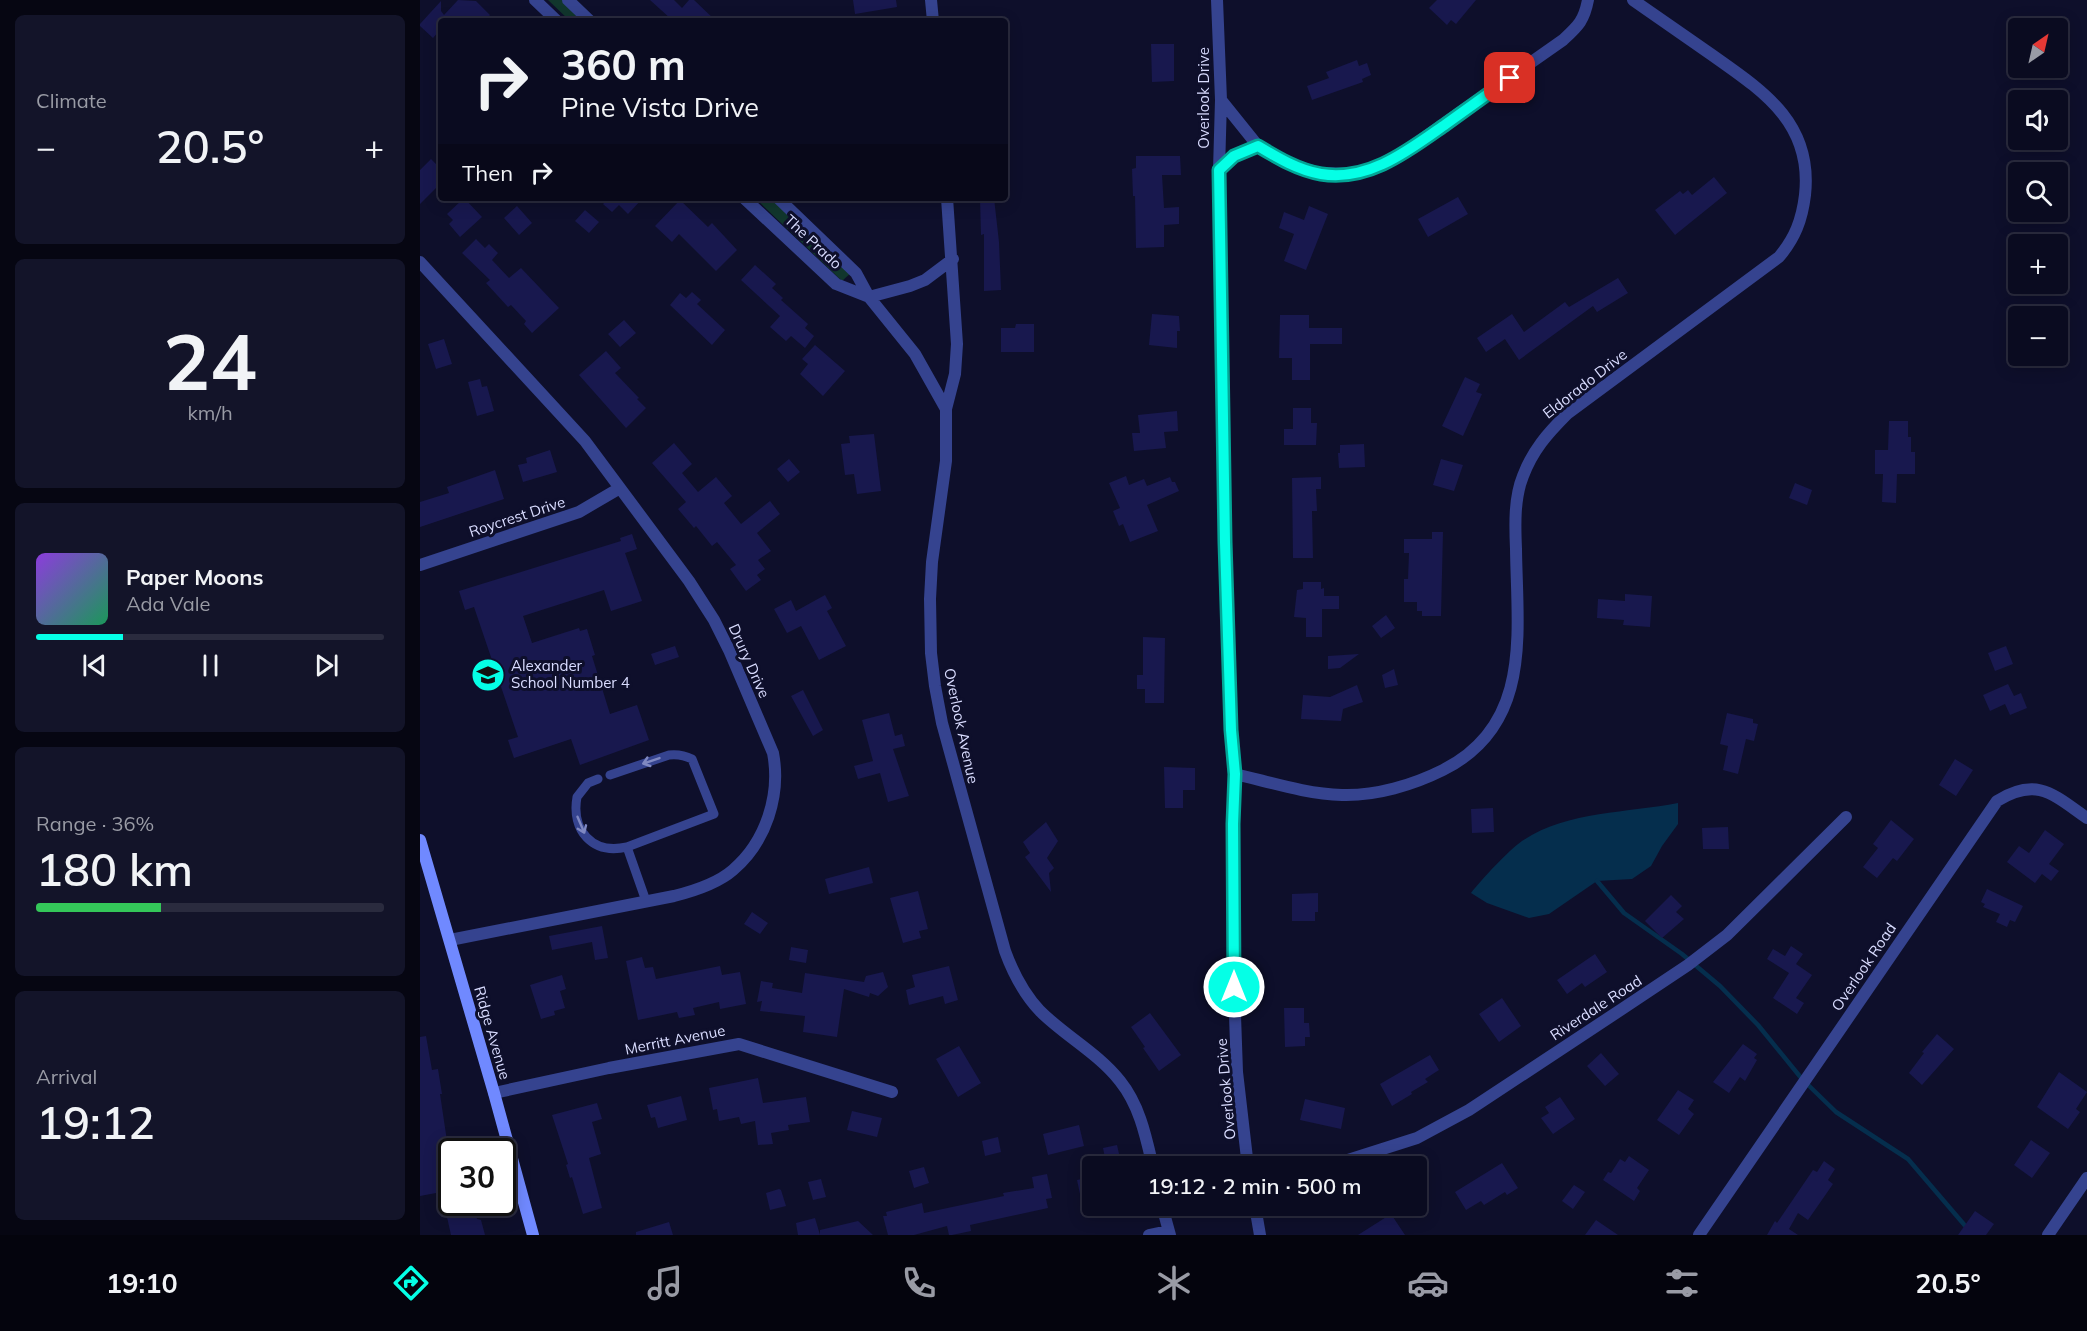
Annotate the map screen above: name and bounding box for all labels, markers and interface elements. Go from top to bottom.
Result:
north arrow [2008,18,2068,78]
map controls [2008,18,2068,366]
text: 360 m [561,38,686,91]
icon: right [462,42,540,120]
street label: Overlook Drive [1194,47,1213,149]
pin [1484,52,1535,103]
icon: arrive [1493,61,1526,94]
text: Climate [36,88,107,113]
text: Pine Vista Drive [561,90,759,124]
button: sound [2008,90,2068,150]
text: 20.5° [156,118,264,174]
text: − [36,126,56,167]
text: + [364,126,384,167]
icon: right [525,156,558,189]
text: Then [462,159,513,187]
button: search [2008,162,2068,222]
street label: The Prado [781,210,846,273]
button: + [2008,234,2068,294]
button: − [2008,306,2068,366]
text: 24 [163,312,257,410]
street label: Eldorado Drive [1539,345,1631,423]
text: km/h [187,400,233,425]
street label: Roycrest Drive [466,492,567,541]
text: Paper Moons [126,563,264,591]
text: Ada Vale [126,591,210,616]
street label: Drury Drive [725,621,774,701]
icon: previous [78,649,111,682]
icon: pause [194,649,227,682]
icon: next [310,649,343,682]
place label: Alexander School Number 4 [511,656,630,692]
school or university icon: Alexander School Number 4 [470,657,506,693]
street label: Overlook Avenue [940,666,983,785]
one-way arrow [642,756,661,767]
text: Range · 36% [36,811,154,836]
one-way arrow [576,816,587,834]
text: 180 km [36,841,193,897]
street label: Overlook Road [1827,919,1900,1014]
position arrow [1202,955,1266,1019]
street label: Riverdale Road [1546,971,1645,1044]
street label: Ridge Avenue [470,984,515,1082]
street label: Merritt Avenue [623,1020,727,1059]
street label: Overlook Drive [1212,1038,1239,1140]
text: Arrival [36,1064,97,1089]
text: 19:12 [36,1094,155,1150]
speed limit sign: 30 [438,1138,516,1216]
text: 19:12 · 2 min · 500 m [1147,1172,1362,1200]
icon: directions [390,1262,432,1304]
icon: music [644,1262,686,1304]
icon: phone [898,1262,940,1304]
icon: climate [1153,1262,1195,1304]
icon: car [1407,1262,1449,1304]
icon: filters [1661,1262,1703,1304]
text: 19:10 [106,1266,178,1300]
text: 20.5° [1915,1266,1981,1300]

